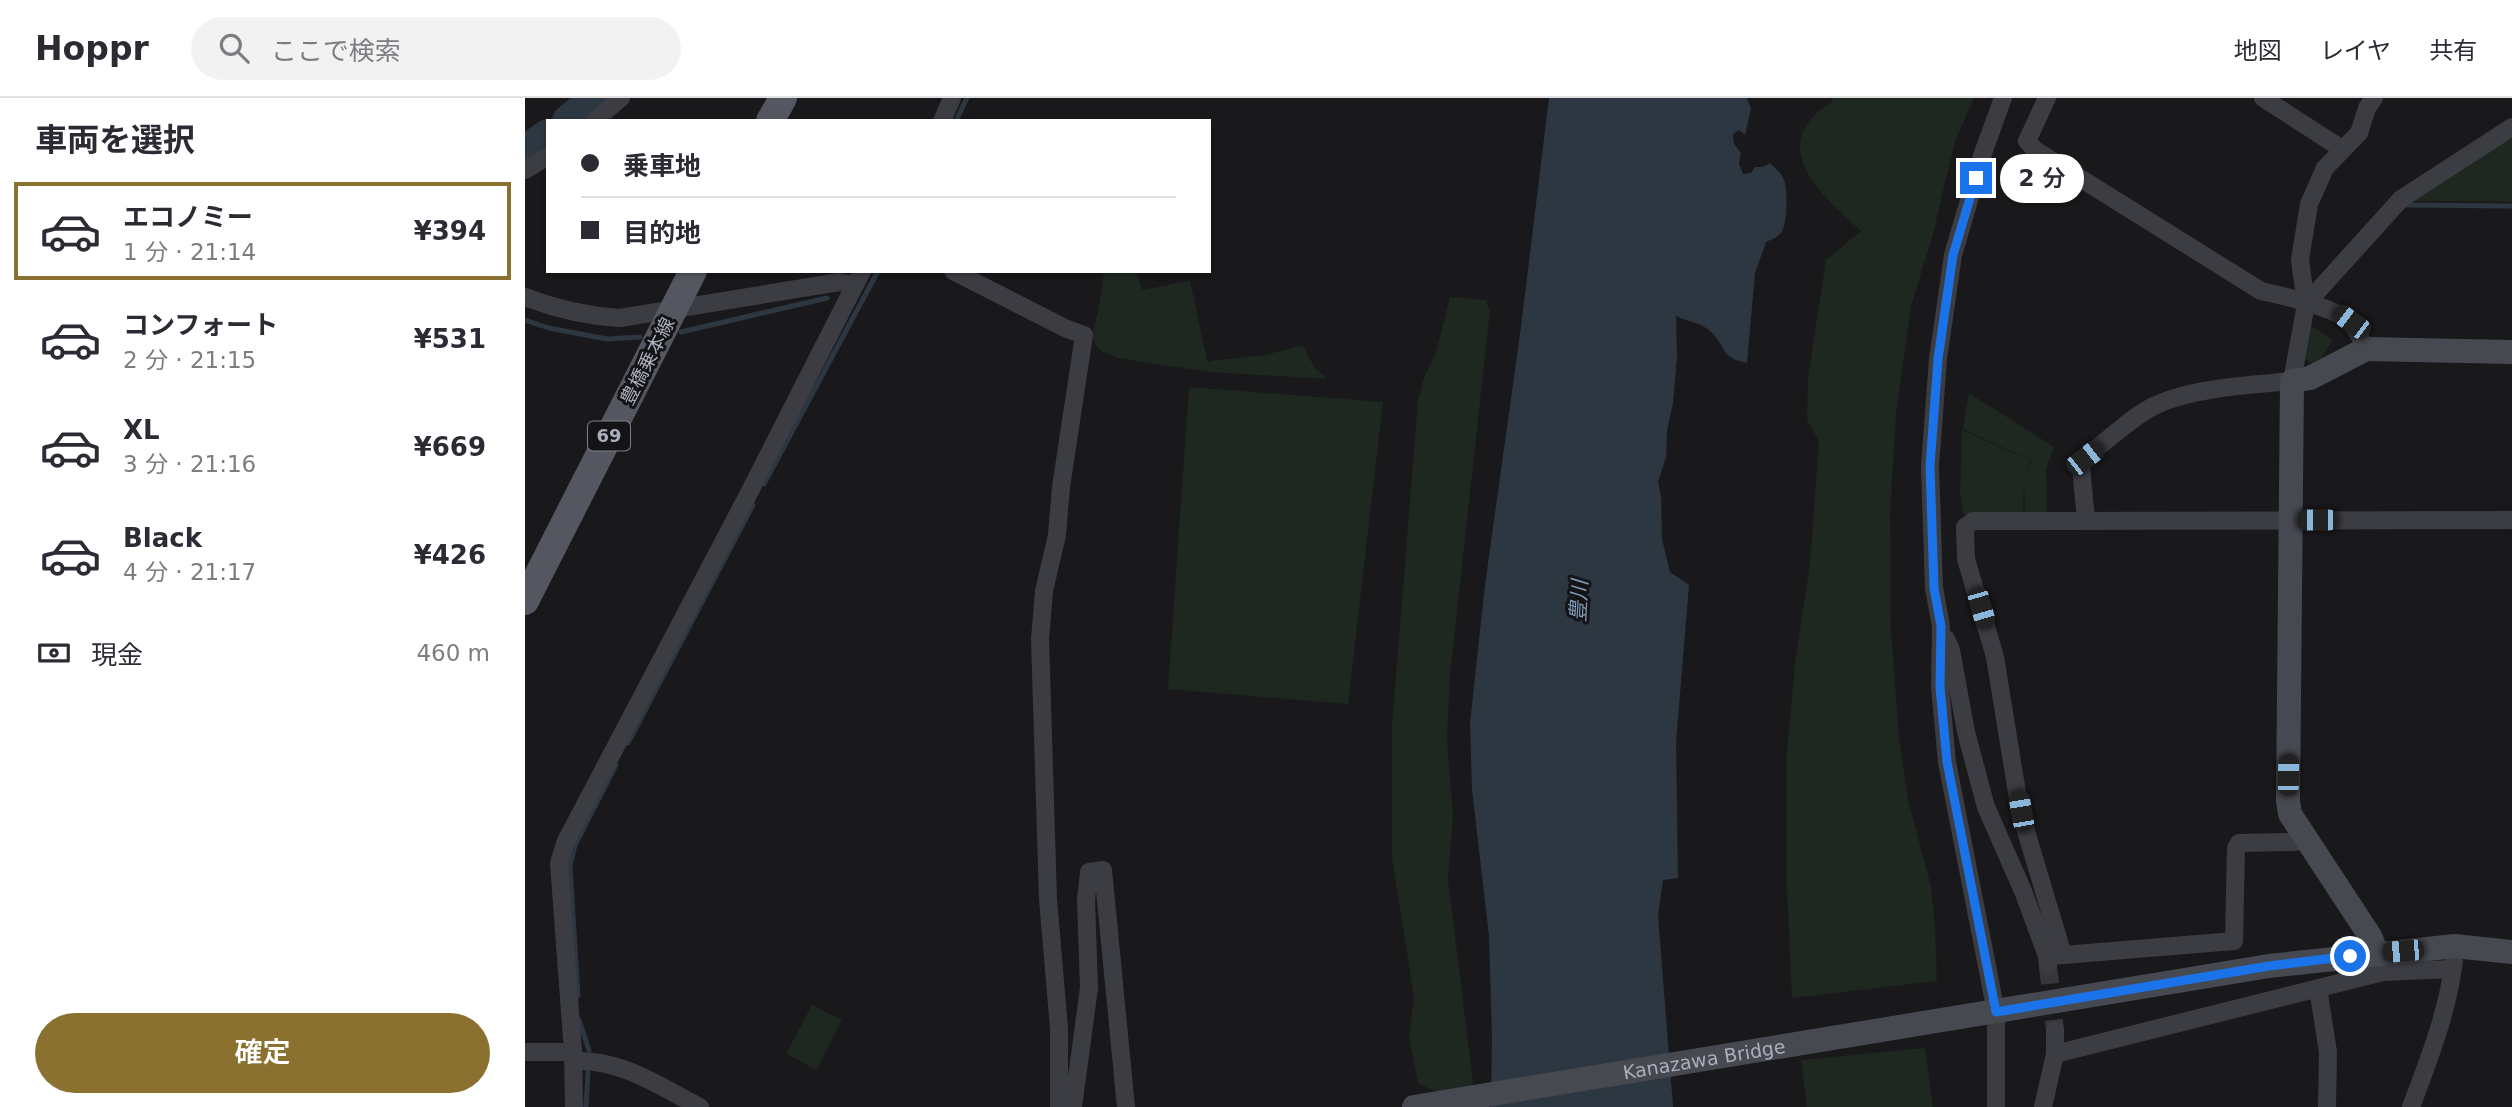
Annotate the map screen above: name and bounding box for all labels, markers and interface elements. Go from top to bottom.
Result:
search box [191,17,681,80]
text: Hoppr [35,29,149,68]
icon: search [215,29,253,67]
text: ここで検索 [271,36,401,66]
text: 地図 [2234,37,2282,65]
text: レイヤ [2320,37,2391,65]
text: 共有 [2429,37,2477,65]
text: 車両を選択 [35,121,195,159]
text: 乗車地 [623,151,701,181]
callout: 2 分 [2001,154,2085,202]
route end [1960,162,1992,194]
text: 2 分 [2018,165,2066,191]
icon: car [39,200,102,263]
text: エコノミー [123,202,253,232]
text: ¥394 [414,216,486,246]
text: 目的地 [623,218,701,248]
text: 1 分 · 21:14 [123,239,256,265]
car [2328,301,2375,343]
icon: car [39,308,102,371]
text: コンフォート [123,310,278,340]
street label: 豊橋乗本線 [616,314,678,408]
text: ¥531 [414,324,486,354]
text: 2 分 · 21:15 [123,347,256,373]
text: XL [123,415,160,445]
icon: car [39,416,102,479]
road number: 69 [588,422,630,450]
text: ¥669 [414,432,486,462]
car [2062,437,2109,479]
text: 3 分 · 21:16 [123,451,256,477]
car [2297,510,2339,531]
text: Black [123,523,202,553]
icon: car [39,524,102,587]
text: ¥426 [414,540,486,570]
text: 4 分 · 21:17 [123,559,256,585]
water label: 豊川 [1566,577,1592,623]
car [1966,585,1997,631]
icon: cash [35,634,73,672]
text: 現金 [91,640,143,670]
text: 460 m [416,640,490,666]
car [2278,754,2299,796]
car [2008,788,2035,834]
car [2382,939,2425,963]
route start [2334,940,2366,972]
button: 確定 [35,1013,490,1093]
street label: Kanazawa Bridge [1621,1035,1787,1083]

